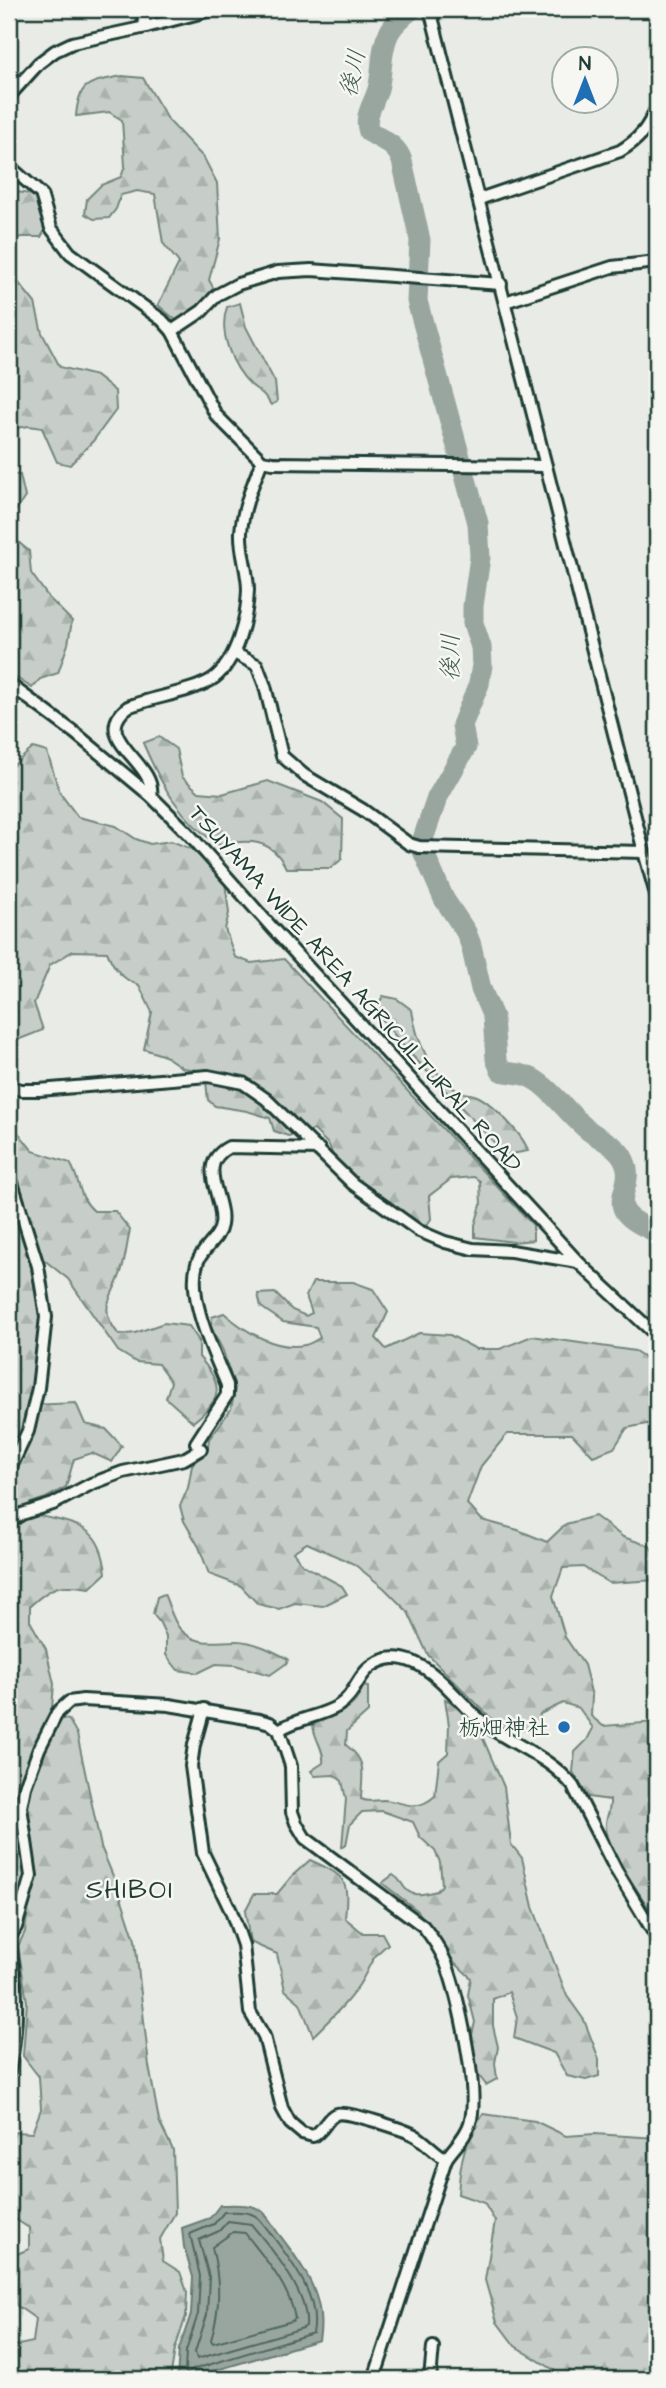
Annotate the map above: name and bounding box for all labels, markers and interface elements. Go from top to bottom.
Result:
water label: 後川 [331,46,375,100]
north arrow [550,46,620,116]
text: N [579,51,591,78]
water label: 後川 [434,633,468,681]
street label: TSUYAMA WIDE AREA AGRICULTURAL ROAD [181,798,529,1179]
place label: 栃畑神社 [458,1712,550,1744]
marker: 栃畑神社 [556,1719,572,1735]
district label: SHIBOI [86,1872,174,1908]

